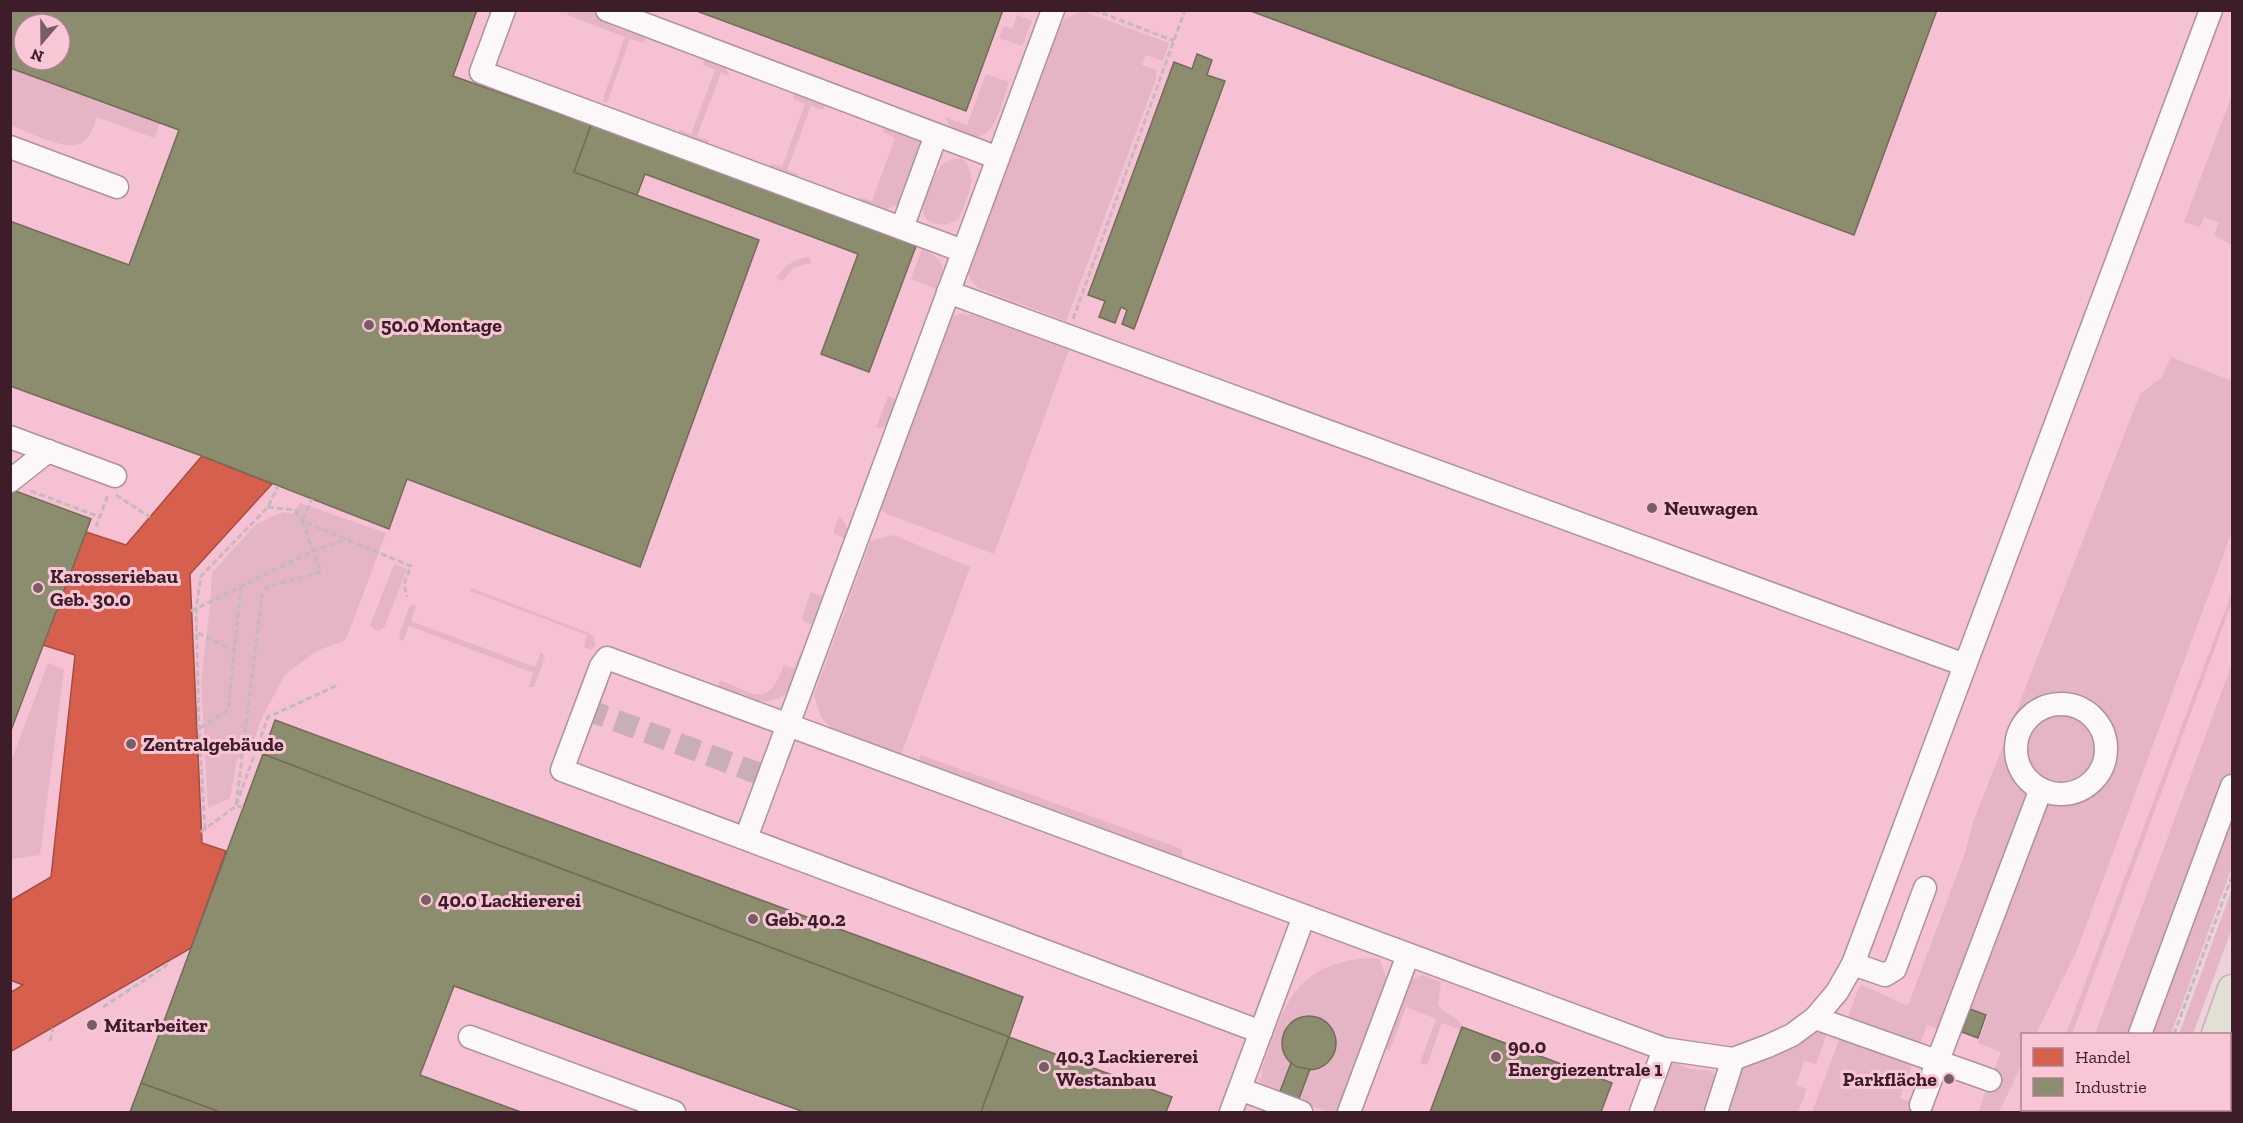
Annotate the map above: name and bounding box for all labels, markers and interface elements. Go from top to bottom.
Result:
north arrow [12,12,72,72]
text: N [28,45,46,67]
place label: 50.0 Montage [381,313,502,337]
marker: 50.0 Montage [362,318,376,332]
place label: Neuwagen [1664,496,1758,520]
marker: Neuwagen [1645,501,1659,515]
place label: Karosseriebau Geb. 30.0 [50,564,178,611]
marker: Karosseriebau Geb. 30.0 [31,581,45,595]
place label: Zentralgebäude [143,732,284,756]
marker: Zentralgebäude [124,737,138,751]
place label: 40.0 Lackiererei [438,888,581,912]
marker: 40.0 Lackiererei [419,893,433,907]
place label: Geb. 40.2 [765,907,846,931]
marker: Geb. 40.2 [746,912,760,926]
place label: Mitarbeiter [104,1013,208,1037]
marker: Mitarbeiter [85,1018,99,1032]
legend [2021,1033,2231,1111]
place label: 90.0 Energiezentrale 1 [1508,1034,1662,1081]
place label: 40.3 Lackiererei Westanbau [1056,1044,1198,1091]
text: Handel [2075,1046,2131,1068]
marker: 90.0 Energiezentrale 1 [1489,1050,1503,1064]
marker: 40.3 Lackiererei Westanbau [1037,1060,1051,1074]
place label: Parkfläche [1843,1067,1937,1091]
marker: Parkfläche [1942,1072,1956,1086]
text: Industrie [2075,1076,2147,1098]

